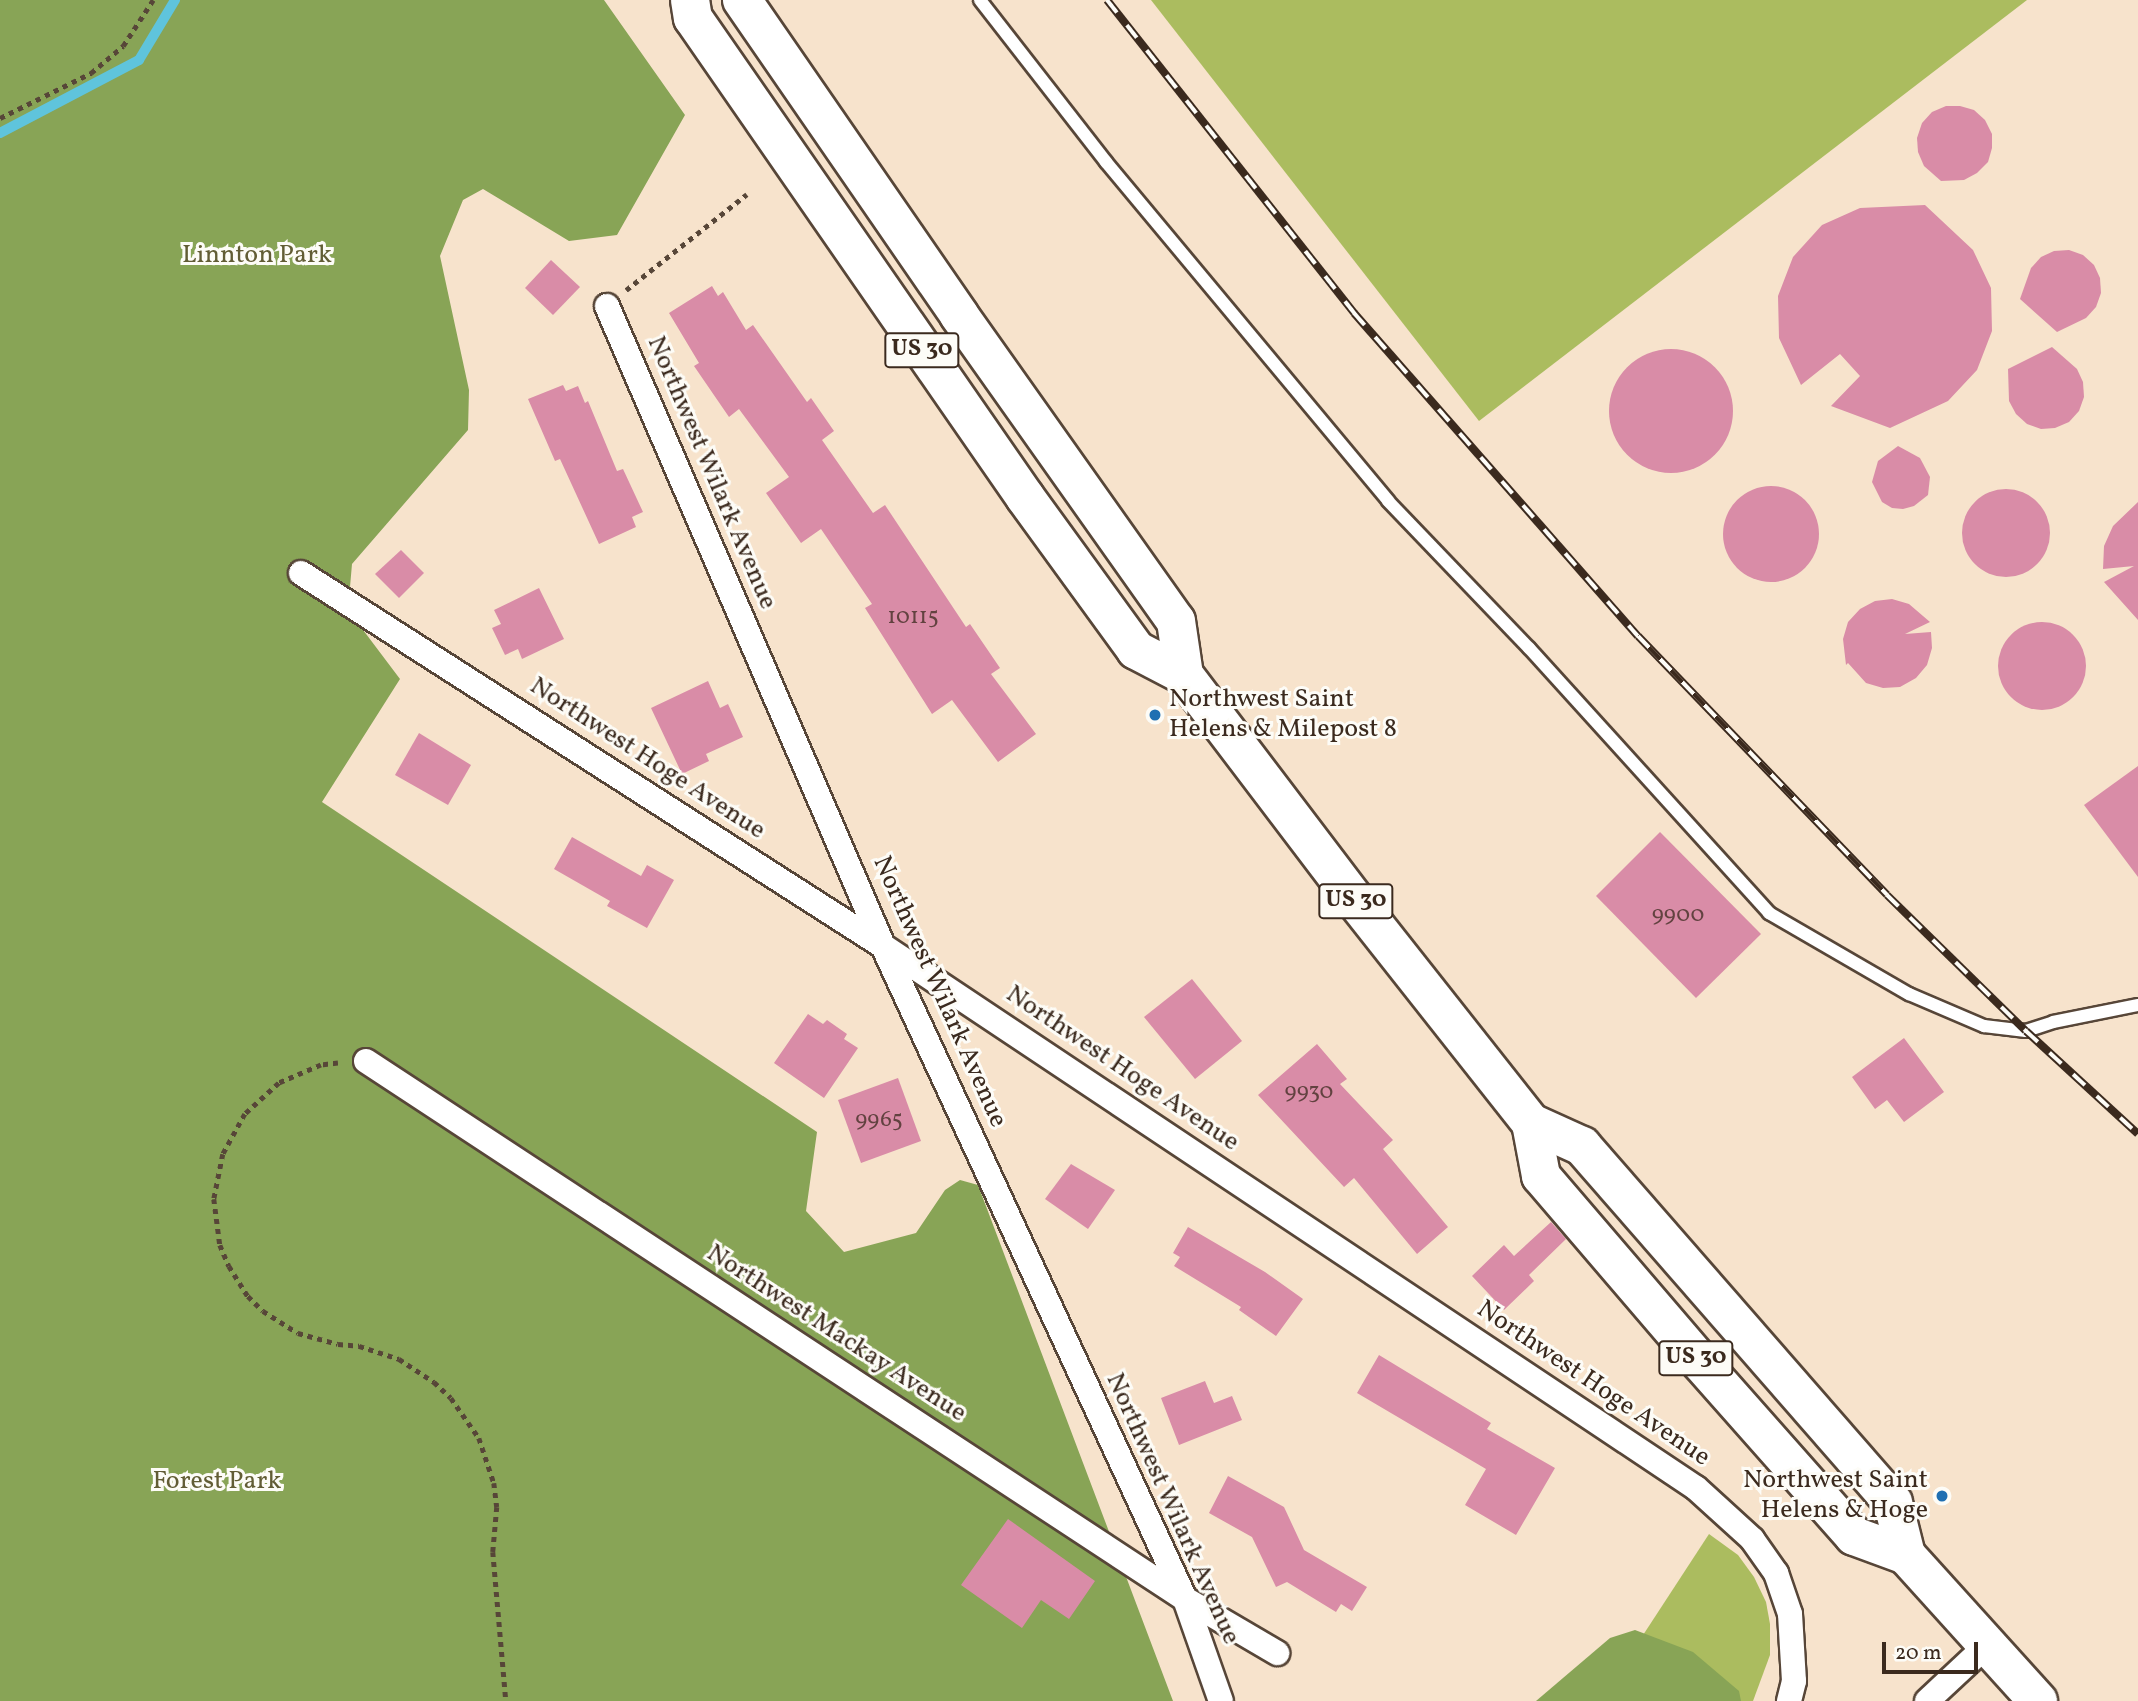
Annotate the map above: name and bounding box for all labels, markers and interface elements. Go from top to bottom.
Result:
park label: Linnton Park [182,240,332,272]
road number: US 30 [884,330,960,370]
street label: Northwest Wilark Avenue [639,331,783,615]
house number: 10115 [887,603,939,631]
street label: Northwest Hoge Avenue [523,671,771,847]
place label: Northwest Saint Helens & Milepost 8 [1169,684,1397,746]
marker: Northwest Saint Helens & Milepost 8 [1147,707,1163,723]
street label: Northwest Wilark Avenue [865,851,1013,1133]
road number: US 30 [1318,880,1394,922]
house number: 9900 [1652,901,1704,929]
street label: Northwest Hoge Avenue [999,979,1245,1159]
house number: 9930 [1285,1078,1333,1106]
house number: 9965 [855,1106,903,1134]
street label: Northwest Mackay Avenue [700,1238,972,1430]
street label: Northwest Hoge Avenue [1470,1294,1716,1474]
road number: US 30 [1658,1338,1734,1378]
street label: Northwest Wilark Avenue [1098,1368,1246,1650]
place label: Northwest Saint Helens & Hoge [1743,1465,1928,1526]
park label: Forest Park [153,1466,281,1498]
marker: Northwest Saint Helens & Hoge [1934,1488,1950,1504]
scale bar [1886,1628,1982,1672]
text: 20 m [1895,1639,1941,1668]

